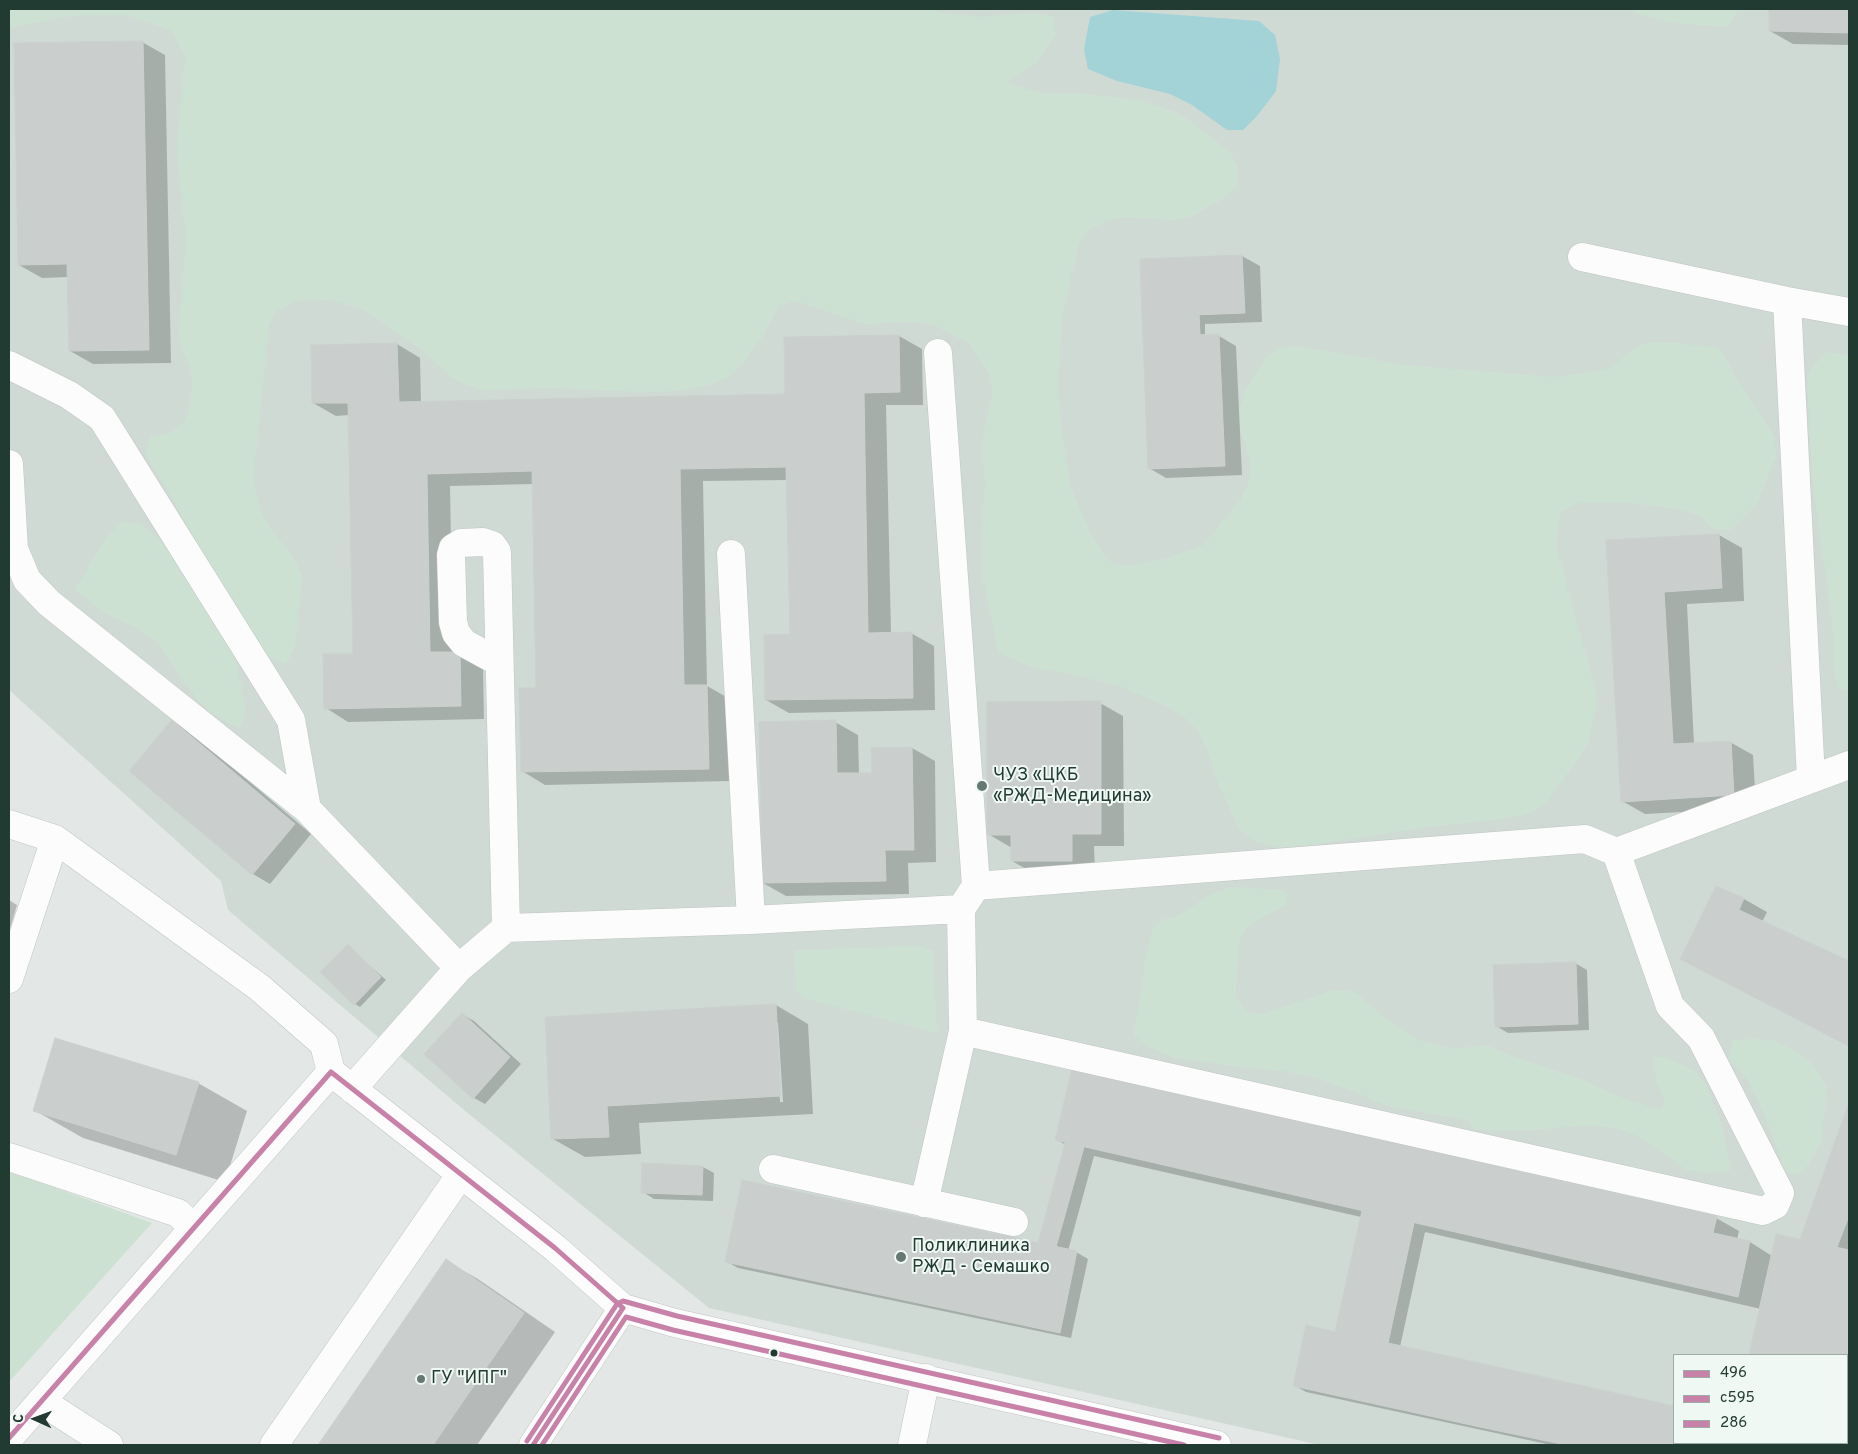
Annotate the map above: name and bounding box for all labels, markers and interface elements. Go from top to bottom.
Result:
place label: ЧУЗ «ЦКБ «РЖД-Медицина» [993,765,1152,808]
marker: ЧУЗ «ЦКБ «РЖД-Медицина» [975,779,989,793]
place label: Поликлиника РЖД - Семашко [912,1236,1050,1278]
marker: Поликлиника РЖД - Семашко [894,1250,908,1264]
unlabelled marker [769,1348,779,1358]
legend [1673,1354,1848,1444]
text: 496 [1720,1364,1747,1383]
place label: ГУ "ИПГ" [431,1368,507,1390]
marker: ГУ "ИПГ" [415,1373,427,1385]
text: с595 [1720,1389,1755,1408]
north arrow [10,1394,60,1444]
text: С [11,1414,28,1423]
text: 286 [1720,1414,1747,1433]

